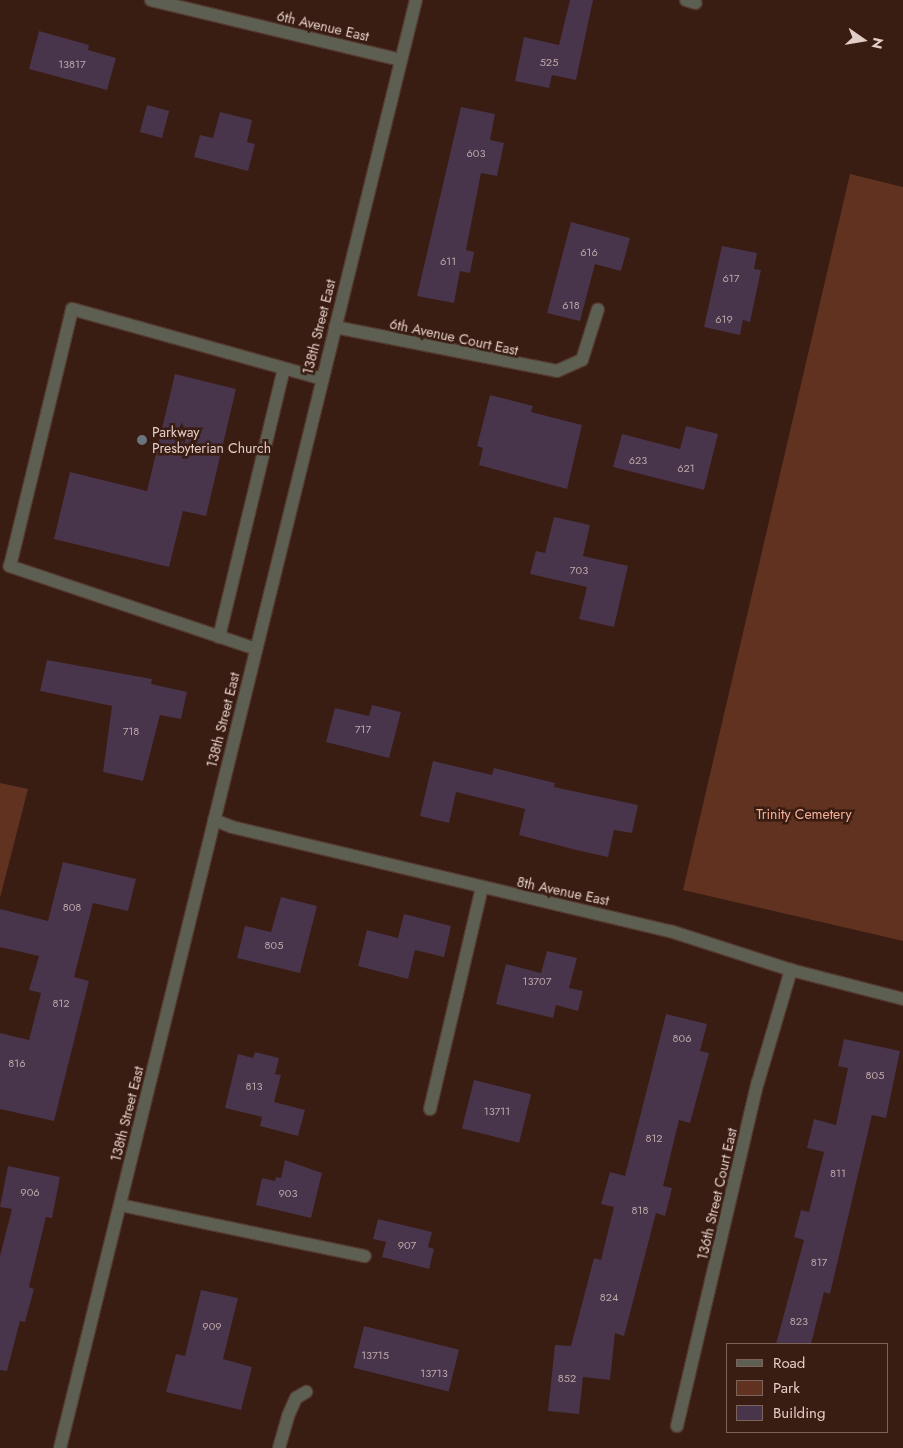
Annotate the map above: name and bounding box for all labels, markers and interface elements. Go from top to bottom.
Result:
street label: 6th Avenue East [275,7,371,45]
north arrow [838,15,888,65]
text: N [867,36,889,51]
house number: 525 [540,55,558,69]
house number: 13817 [58,57,86,71]
house number: 603 [467,146,485,160]
house number: 616 [580,245,598,259]
house number: 611 [440,254,456,268]
house number: 617 [722,271,740,285]
street label: 138th Street East [299,278,339,376]
house number: 618 [562,298,580,312]
house number: 619 [715,312,733,326]
street label: 6th Avenue Court East [388,315,520,359]
place label: Parkway Presbyterian Church [152,424,271,457]
marker: Parkway Presbyterian Church [136,434,148,446]
house number: 623 [629,453,647,467]
house number: 621 [677,461,695,475]
house number: 703 [570,563,588,577]
street label: 138th Street East [203,671,243,769]
house number: 717 [355,722,371,736]
house number: 718 [123,724,139,738]
park label: Trinity Cemetery [756,806,852,822]
street label: 8th Avenue East [515,873,611,909]
house number: 808 [63,900,81,914]
house number: 805 [265,938,283,952]
house number: 13707 [523,974,551,988]
house number: 812 [52,996,70,1010]
house number: 806 [673,1031,691,1045]
house number: 816 [8,1056,26,1070]
street label: 138th Street East [107,1065,147,1163]
house number: 805 [866,1068,884,1082]
house number: 813 [246,1079,262,1093]
house number: 13711 [484,1104,510,1118]
street label: 136th Street Court East [694,1126,740,1262]
house number: 812 [645,1131,663,1145]
house number: 811 [830,1166,846,1180]
house number: 906 [20,1185,40,1199]
house number: 903 [279,1186,297,1200]
house number: 818 [632,1203,648,1217]
house number: 907 [398,1238,416,1252]
house number: 817 [811,1255,827,1269]
house number: 824 [600,1290,618,1304]
house number: 823 [790,1314,808,1328]
house number: 909 [202,1319,222,1333]
legend [726,1343,888,1433]
house number: 13715 [361,1348,389,1362]
text: Road [773,1352,805,1374]
house number: 13713 [420,1366,448,1380]
house number: 852 [558,1371,576,1385]
text: Park [773,1377,800,1399]
text: Building [773,1402,825,1424]

